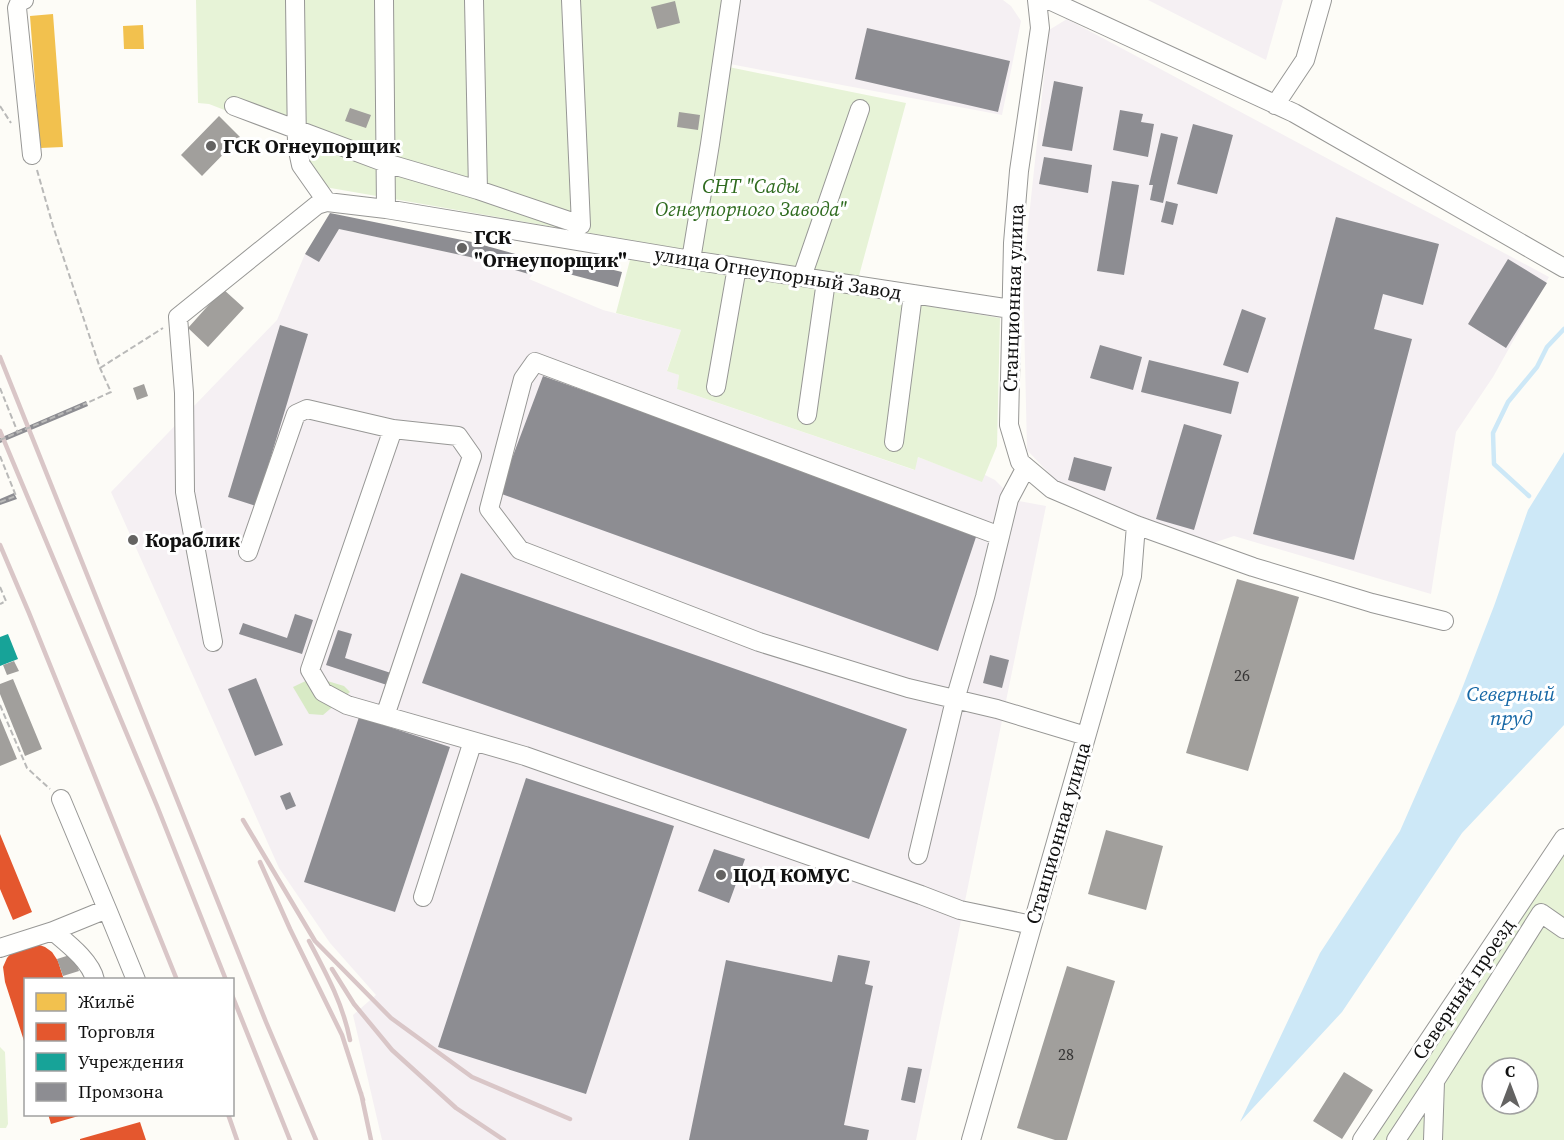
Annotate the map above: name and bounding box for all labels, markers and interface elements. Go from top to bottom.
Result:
place label: ГСК Огнеупорщик [223,132,401,160]
marker: ГСК Огнеупорщик [204,139,218,153]
park label: СНТ "Сады Огнеупорного Завода" [655,172,848,223]
street label: Станционная улица [996,203,1030,393]
place label: ГСК "Огнеупорщик" [474,223,627,274]
street label: улица Огнеупорный Завод [652,240,904,306]
marker: ГСК "Огнеупорщик" [455,241,469,255]
place label: Кораблик [145,526,240,554]
marker: Кораблик [126,533,140,547]
house number: 26 [1234,664,1250,686]
water label: Северный пруд [1467,679,1555,732]
street label: Станционная улица [1019,738,1098,927]
place label: ЦОД КОМУС [733,861,850,889]
marker: ЦОД КОМУС [714,868,728,882]
street label: Северный проезд [1405,913,1521,1065]
legend [24,978,234,1116]
text: Жильё [78,989,135,1014]
text: Торговля [78,1019,155,1044]
house number: 28 [1058,1043,1074,1065]
text: Учреждения [78,1049,184,1074]
north arrow [1480,1056,1540,1116]
text: С [1505,1060,1515,1082]
text: Промзона [78,1079,164,1104]

